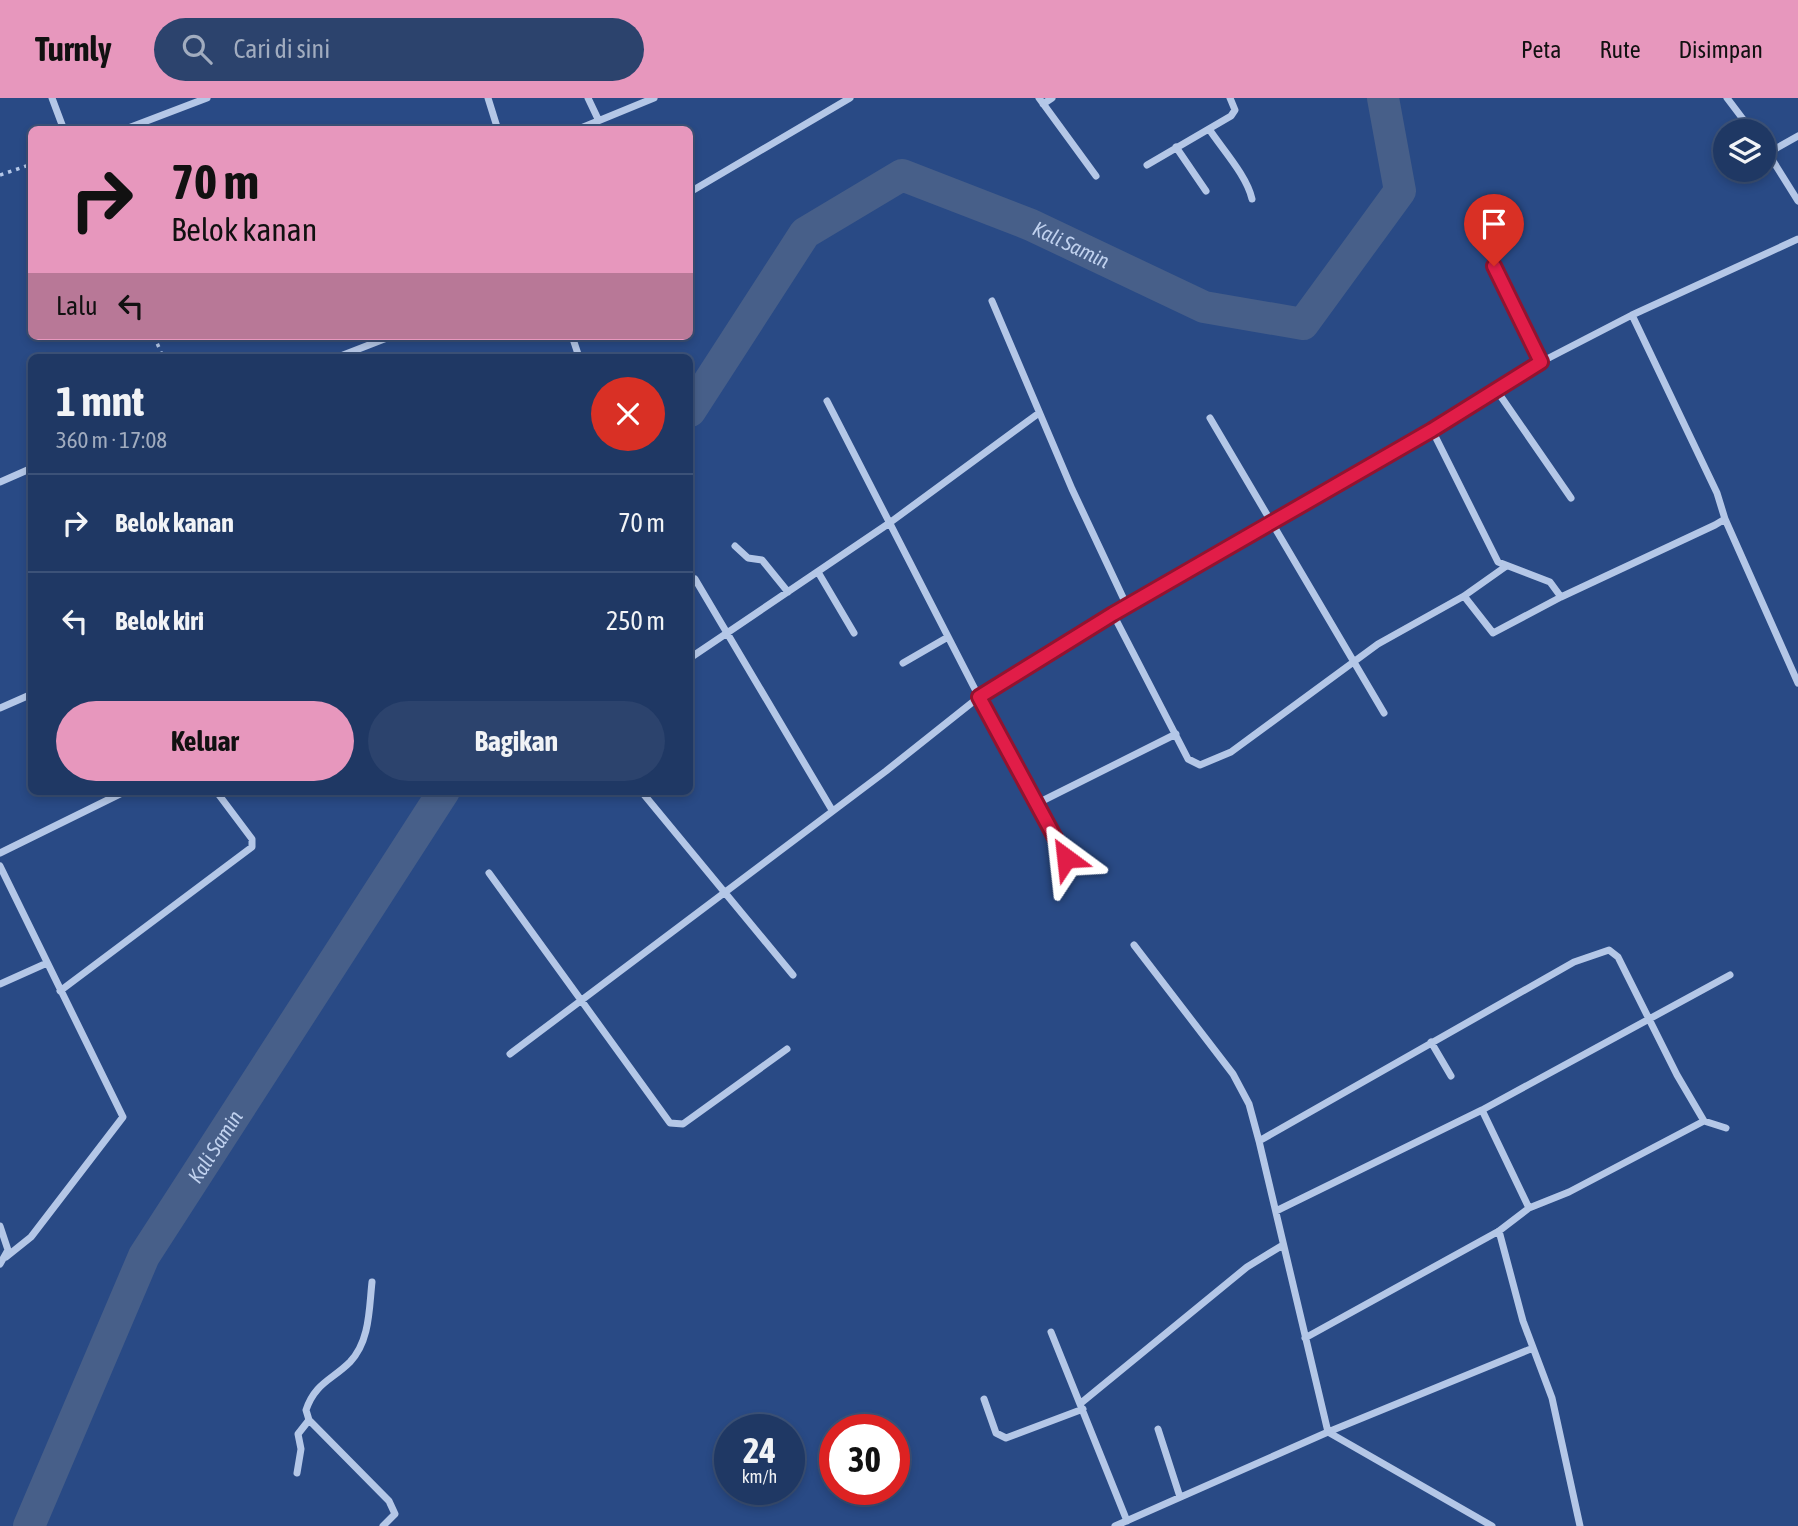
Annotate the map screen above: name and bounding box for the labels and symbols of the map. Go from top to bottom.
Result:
pin [1464,194,1524,266]
water label: Kali Samin [1029,216,1113,272]
position arrow [1029,821,1103,895]
water label: Kali Samin [183,1105,247,1187]
speed limit sign: 30 [819,1414,910,1505]

